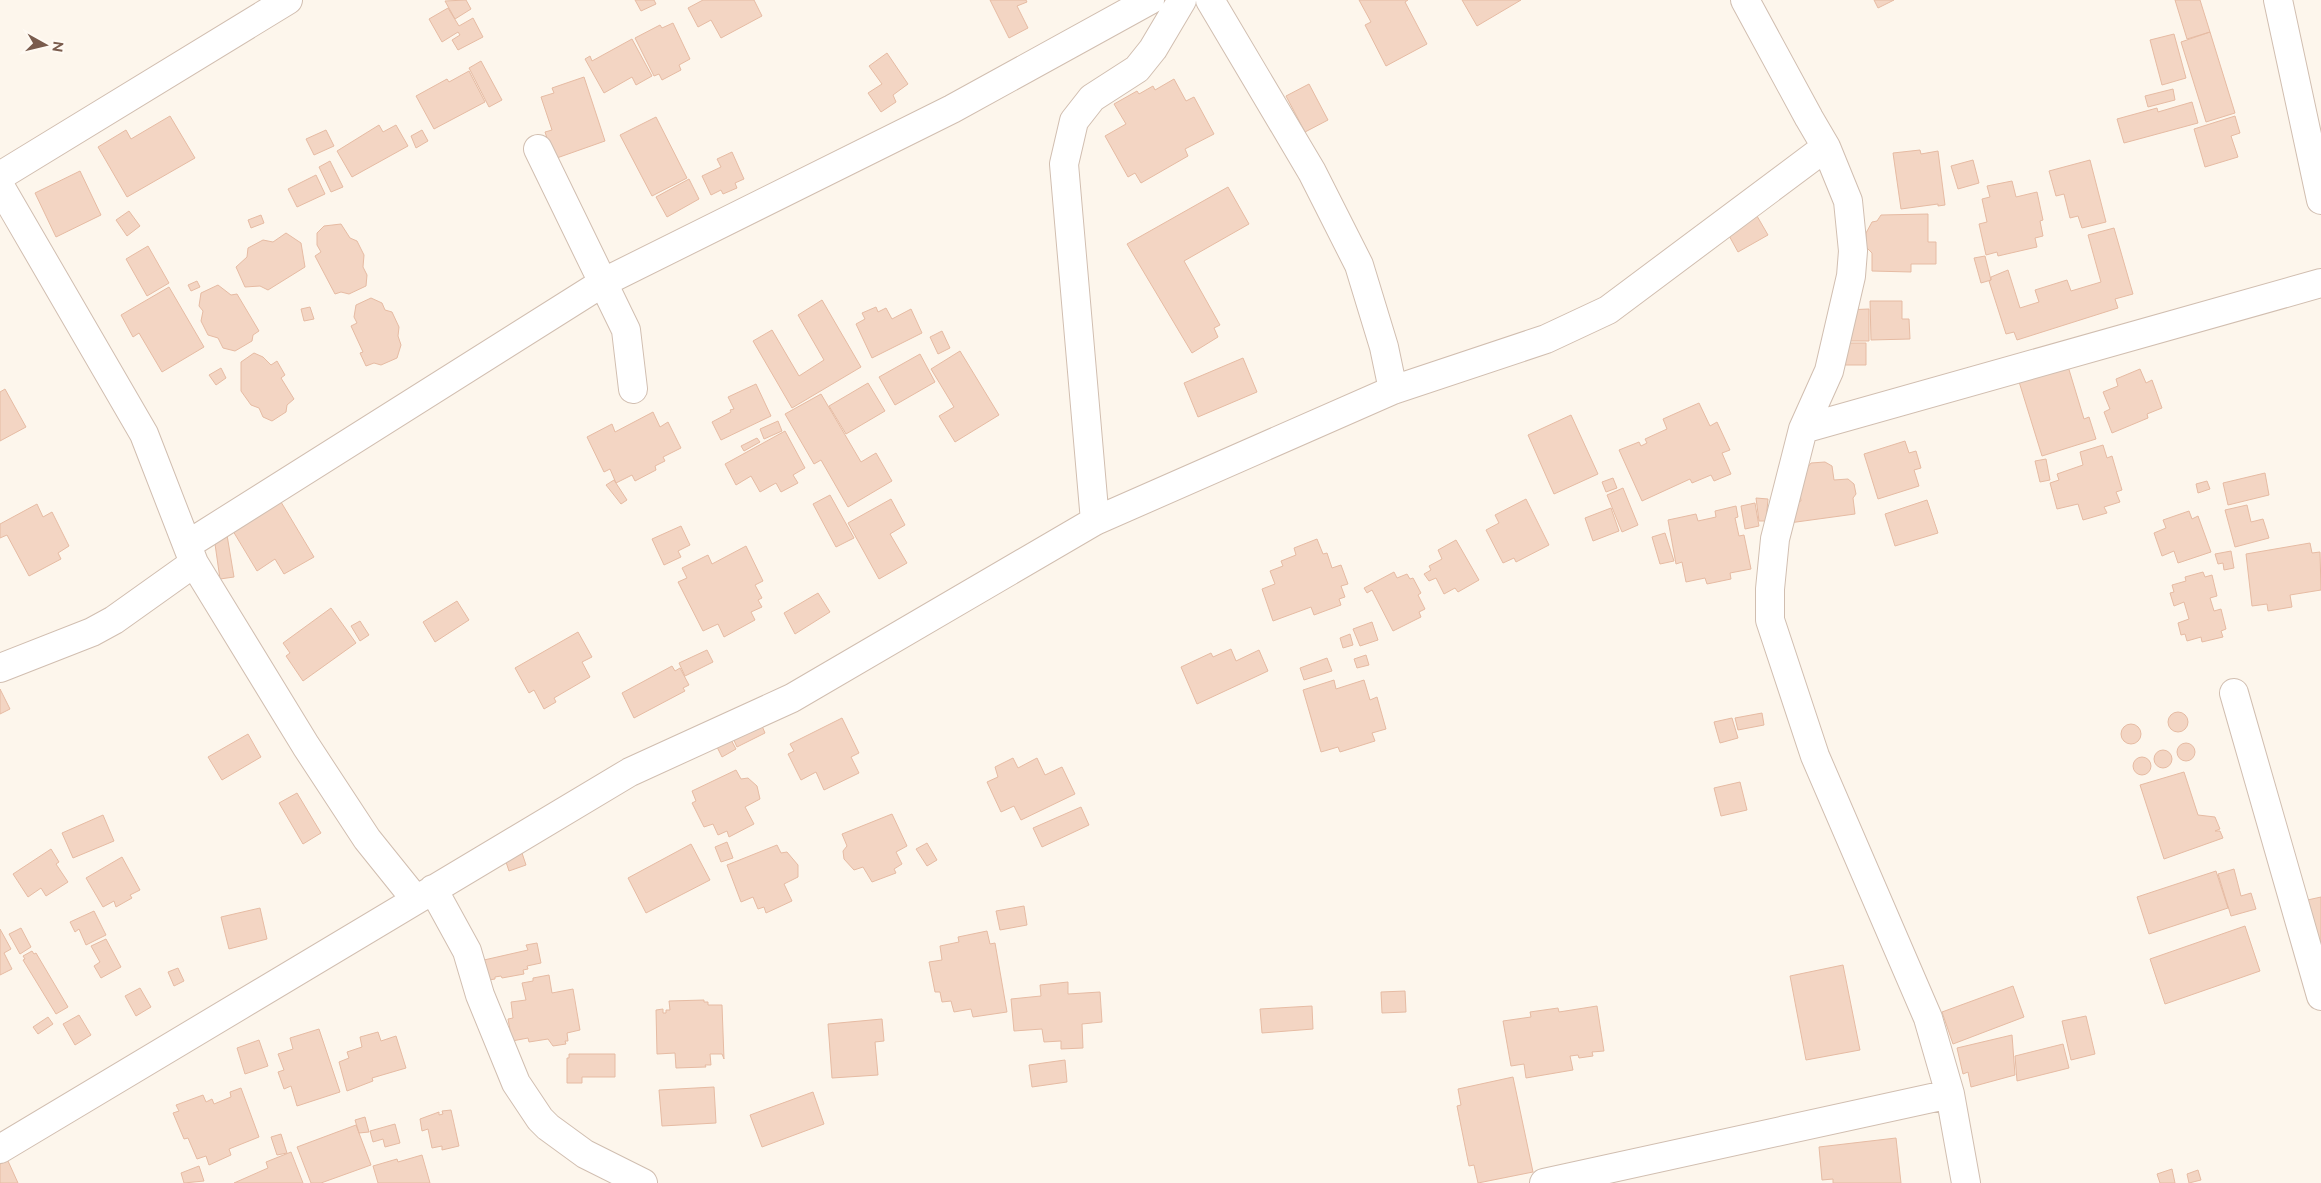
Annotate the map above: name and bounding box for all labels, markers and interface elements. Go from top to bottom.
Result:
north arrow [20,20,70,70]
text: N [49,40,67,53]

